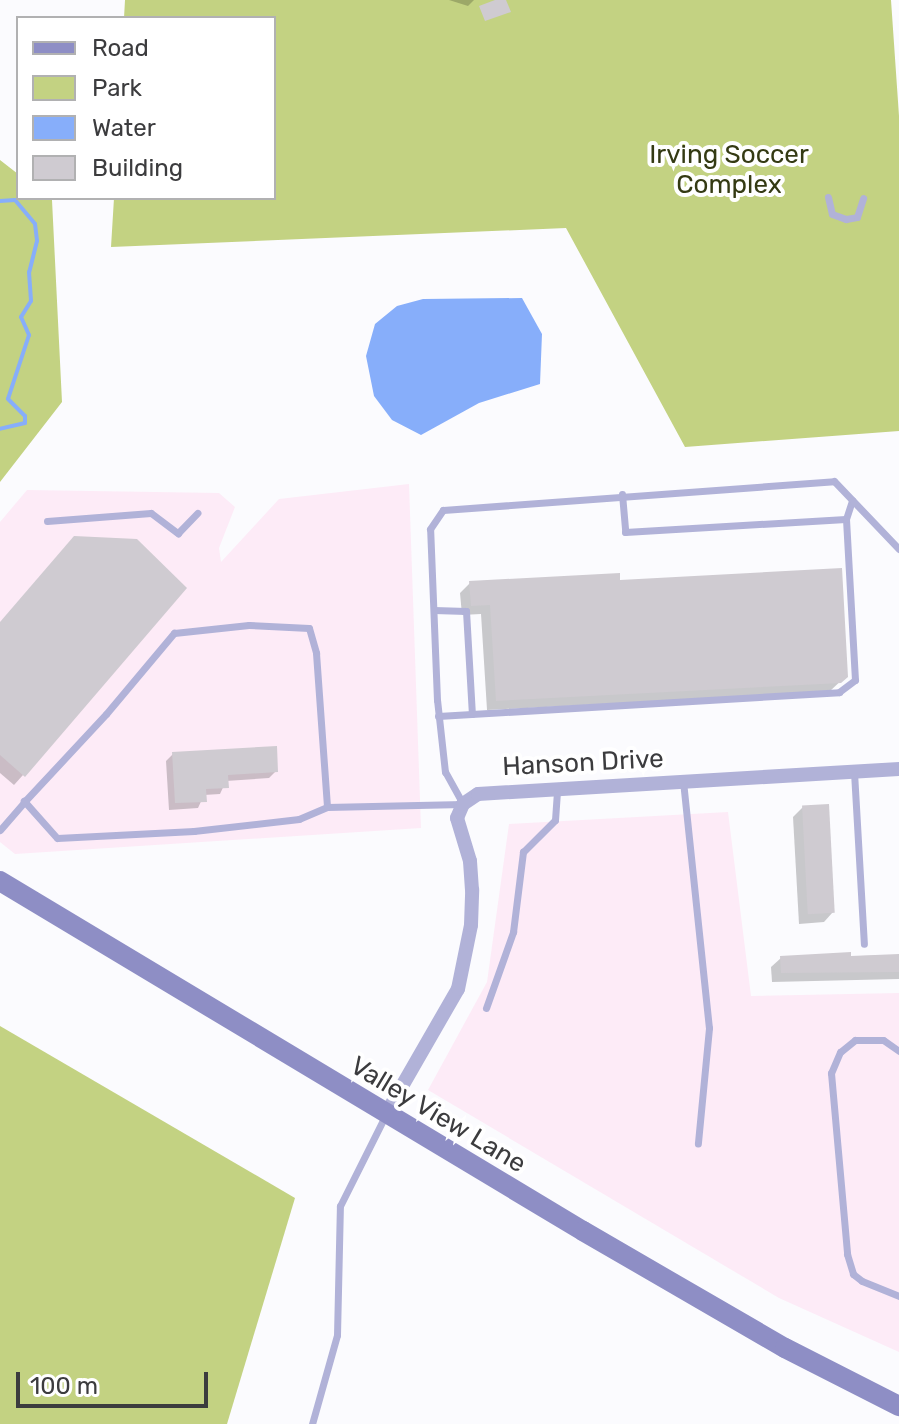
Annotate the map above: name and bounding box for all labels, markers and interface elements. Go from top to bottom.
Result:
legend [16,16,276,200]
text: Road [92,34,149,62]
text: Park [92,74,142,102]
text: Water [92,114,156,142]
park label: Irving Soccer Complex [649,139,809,200]
text: Building [92,154,183,182]
street label: Hanson Drive [502,743,664,783]
street label: Valley View Lane [344,1050,532,1180]
scale bar [20,1356,212,1406]
text: 100 m [30,1372,98,1400]

